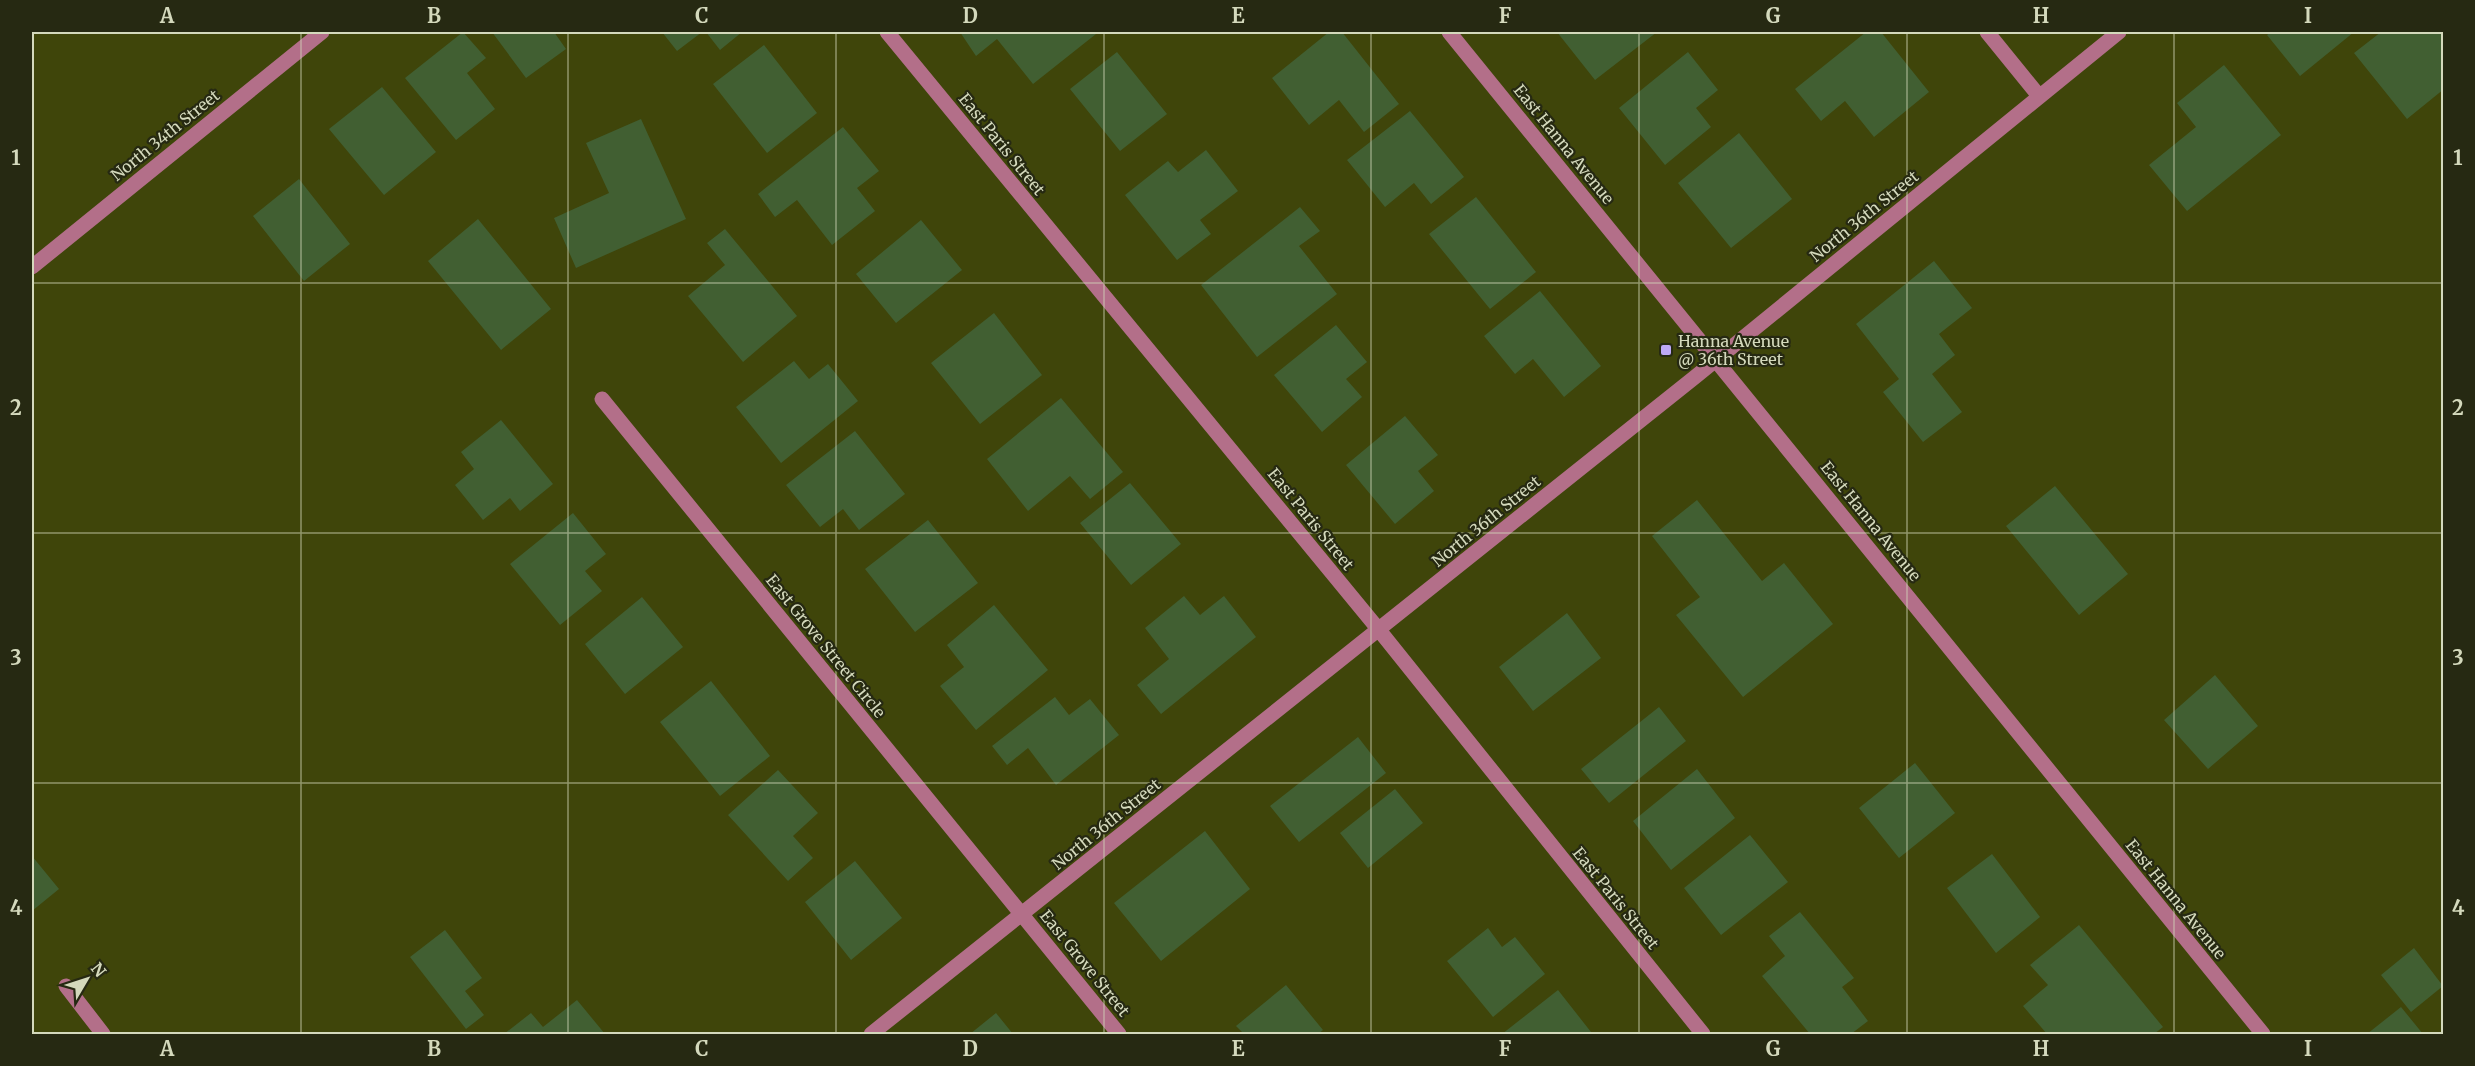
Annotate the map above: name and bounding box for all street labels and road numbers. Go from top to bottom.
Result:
street label: East Hanna Avenue [1510,80,1618,208]
street label: North 34th Street [107,85,224,185]
street label: East Paris Street [955,89,1050,200]
street label: North 36th Street [1806,166,1923,266]
street label: East Hanna Avenue [1817,457,1925,585]
street label: East Paris Street [1264,464,1359,575]
street label: North 36th Street [1428,471,1545,571]
street label: East Grove Street Circle [762,570,890,722]
street label: North 36th Street [1048,774,1165,874]
street label: East Hanna Avenue [2122,835,2230,963]
street label: East Paris Street [1569,843,1664,954]
street label: East Grove Street [1036,906,1135,1021]

